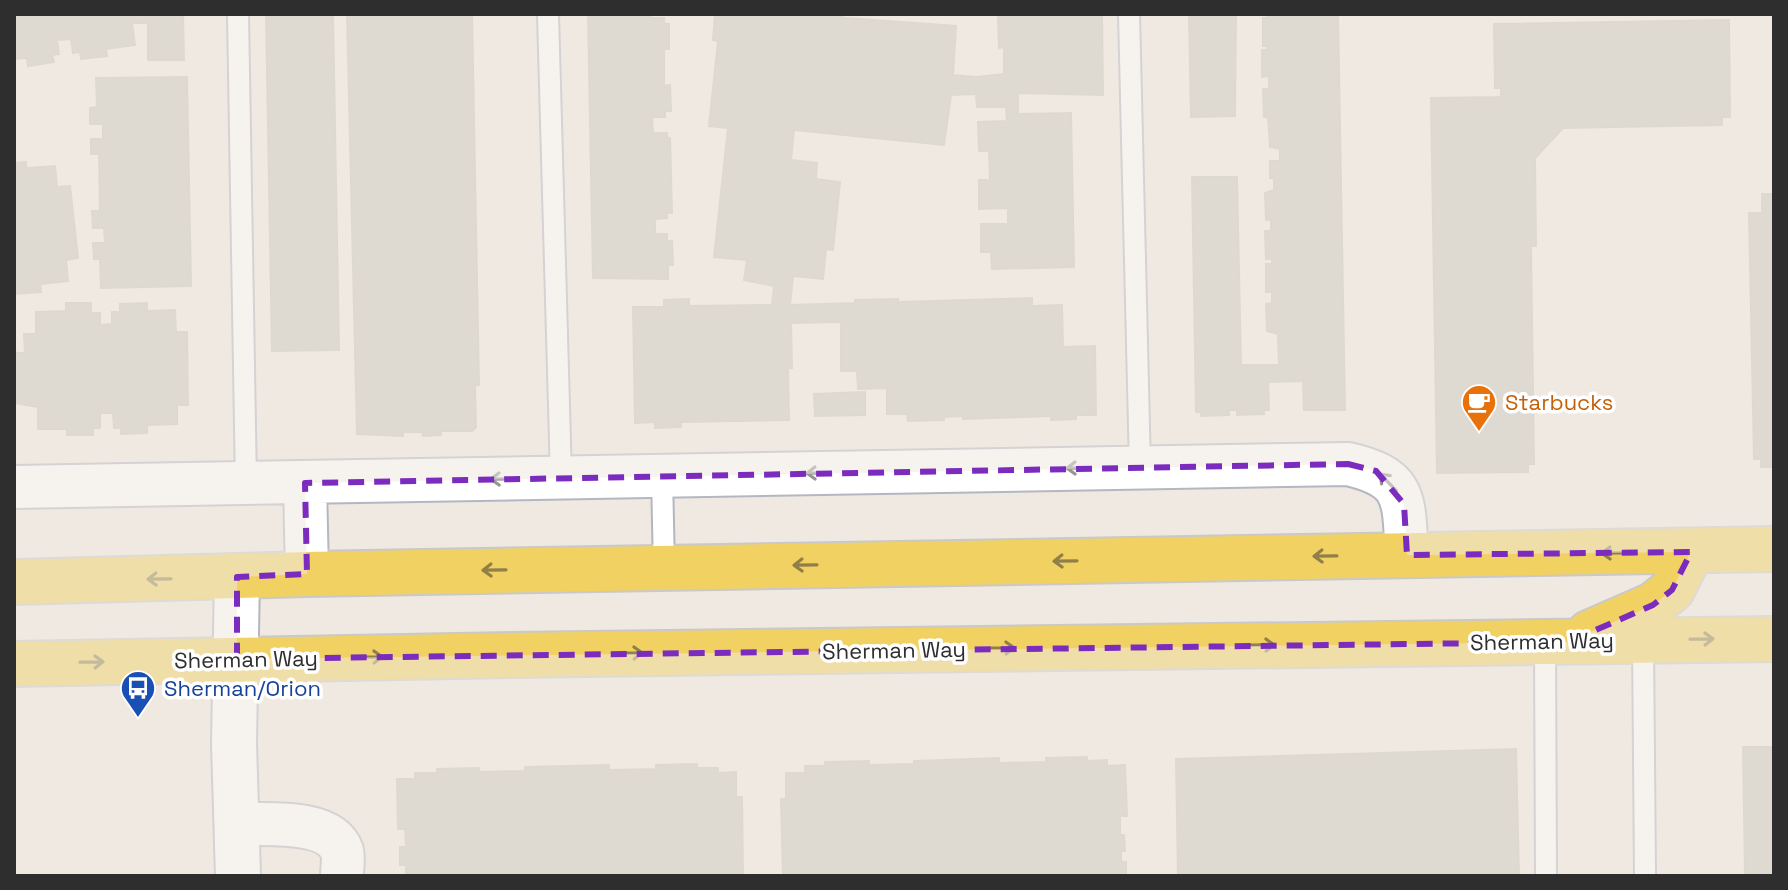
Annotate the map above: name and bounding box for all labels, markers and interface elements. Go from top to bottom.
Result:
cafe icon: Starbucks [1460,383,1498,433]
place label: Starbucks [1505,388,1613,416]
one-way arrow [1065,460,1092,476]
one-way arrow [805,465,832,481]
one-way arrow [489,471,516,486]
one-way arrow [1378,473,1398,493]
one-way arrow [1600,545,1627,561]
one-way arrow [1312,548,1339,564]
one-way arrow [1052,553,1079,568]
one-way arrow [792,557,819,573]
one-way arrow [481,563,508,578]
one-way arrow [146,571,173,586]
street label: Sherman Way [1470,626,1614,656]
one-way arrow [1688,632,1715,647]
street label: Sherman Way [822,635,966,665]
one-way arrow [1249,637,1276,653]
one-way arrow [989,640,1016,656]
street label: Sherman Way [174,644,318,674]
one-way arrow [617,645,644,661]
one-way arrow [357,649,384,665]
one-way arrow [78,654,105,670]
bus stop icon: Sherman/Orion [119,669,157,719]
place label: Sherman/Orion [164,674,321,702]

